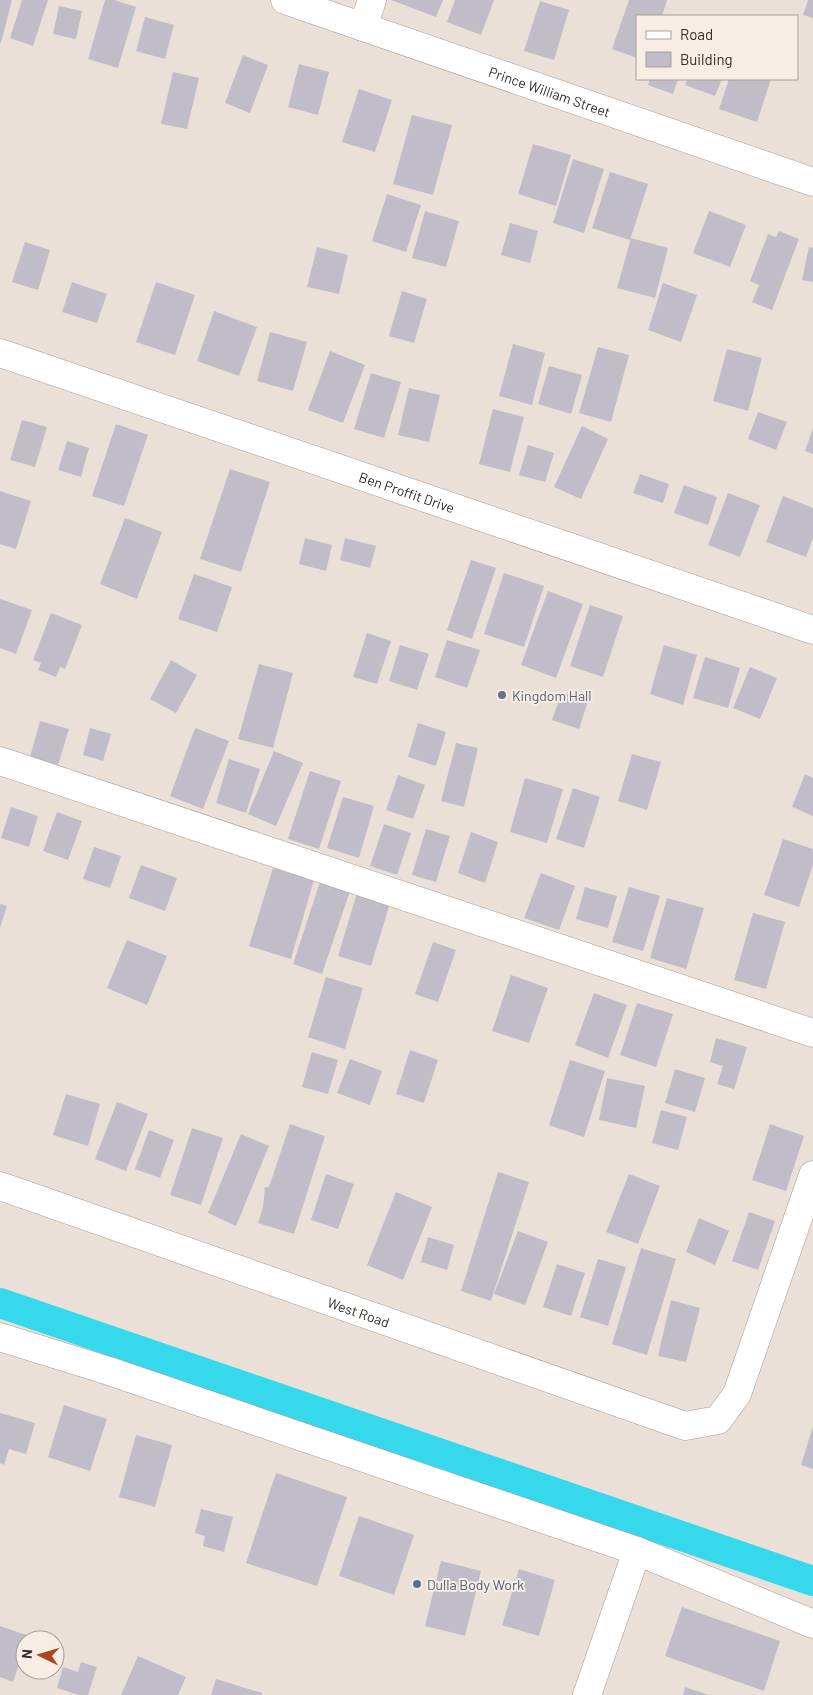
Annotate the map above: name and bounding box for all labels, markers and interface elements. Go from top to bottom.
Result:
legend [636,15,798,80]
text: Road [680,25,713,43]
text: Building [680,50,733,68]
street label: Prince William Street [487,62,613,120]
street label: Ben Proffit Drive [357,468,457,516]
place label: Kingdom Hall [512,687,592,704]
marker: Kingdom Hall [496,689,508,701]
street label: West Road [325,1293,392,1330]
place label: Dulla Body Work [427,1576,524,1593]
marker: Dulla Body Work [411,1578,423,1590]
north arrow [15,1630,65,1680]
text: N [18,1648,35,1659]

